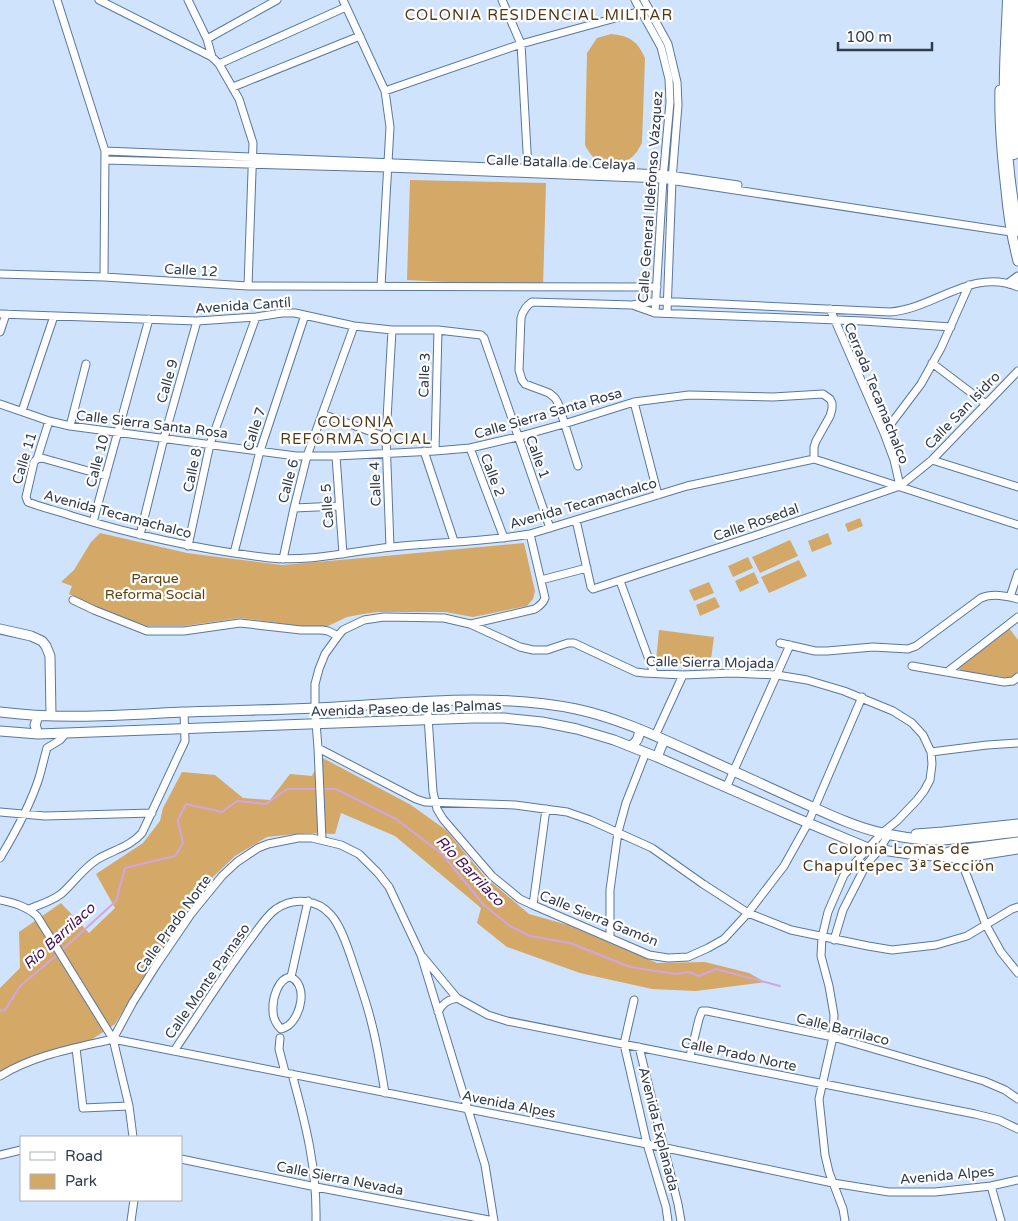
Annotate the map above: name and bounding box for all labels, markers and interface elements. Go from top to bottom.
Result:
district label: COLONIA RESIDENCIAL MILITAR [405,6,673,24]
scale bar [838,20,932,52]
text: 100 m [846,28,892,46]
street label: Calle General Ildefonso Vázquez [635,90,666,304]
street label: Calle Batalla de Celaya [486,151,636,174]
street label: Calle 12 [164,261,218,280]
street label: Avenida Cantíl [195,294,291,317]
street label: Cerrada Tecamachalco [840,320,913,466]
street label: Calle 3 [415,352,434,398]
street label: Calle 9 [153,357,182,405]
street label: Calle San Isidro [921,368,1004,453]
street label: Calle Sierra Santa Rosa [472,384,624,443]
street label: Calle 7 [239,405,270,453]
street label: Calle Sierra Santa Rosa [75,407,229,442]
district label: COLONIA REFORMA SOCIAL [280,413,432,448]
street label: Calle 11 [8,430,40,486]
street label: Calle 10 [82,433,113,489]
street label: Calle 1 [522,433,553,481]
street label: Calle 8 [180,446,206,494]
street label: Calle 2 [477,451,509,499]
street label: Calle 6 [274,457,303,505]
street label: Calle 4 [366,461,385,507]
street label: Avenida Tecamachalco [508,474,659,533]
street label: Calle 5 [317,483,338,529]
street label: Avenida Tecamachalco [42,487,194,542]
street label: Calle Rosedal [711,500,801,545]
park label: Parque Reforma Social [105,570,205,603]
street label: Calle Sierra Mojada [646,653,774,672]
street label: Avenida Paseo de las Palmas [310,697,502,720]
water label: Río Barrilaco [432,832,509,911]
district label: Colonia Lomas de Chapultepec 3ª Sección [803,840,995,875]
street label: Calle Prado Norte [132,872,215,977]
street label: Calle Sierra Gamón [537,887,661,950]
water label: Río Barrilaco [19,898,99,973]
street label: Calle Monte Parnaso [161,920,254,1042]
street label: Calle Barrilaco [795,1010,891,1049]
street label: Calle Prado Norte [680,1034,798,1075]
street label: Avenida Explanada [635,1065,682,1193]
street label: Avenida Alpes [461,1087,557,1122]
legend [20,1136,182,1201]
text: Road [65,1147,103,1165]
street label: Calle Sierra Nevada [275,1158,405,1199]
street label: Avenida Alpes [899,1163,995,1188]
text: Park [65,1172,97,1190]

